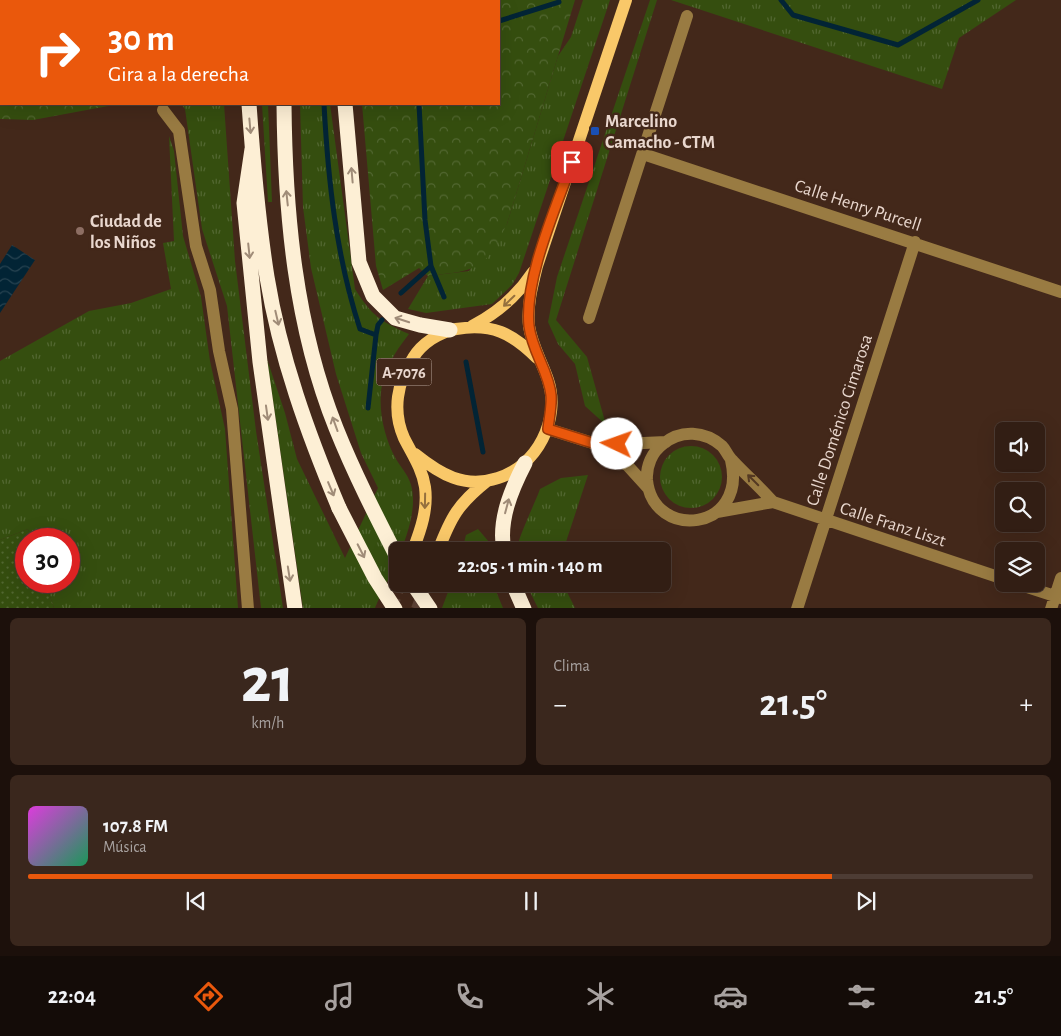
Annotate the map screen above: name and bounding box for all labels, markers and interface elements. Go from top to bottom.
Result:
icon: right [25,20,90,85]
text: 30 m [108,22,175,57]
text: Gira a la derecha [108,63,249,85]
place label: Marcelino Camacho - CTM [605,113,715,152]
one-way arrow [246,118,255,134]
marker: Marcelino Camacho - CTM [589,125,601,137]
pin [551,141,593,183]
icon: arrive [558,148,586,176]
one-way arrow [347,168,357,184]
street label: Calle Henry Purcell [792,177,923,235]
one-way arrow [282,190,291,206]
place label: Ciudad de los Niños [90,213,162,252]
marker: Ciudad de los Niños [74,225,86,237]
one-way arrow [244,243,254,259]
one-way arrow [503,295,515,307]
one-way arrow [273,309,282,325]
one-way arrow [395,315,411,324]
street label: Calle Doménico Cimarosa [804,332,876,508]
road number: A-7076 [376,358,432,386]
one-way arrow [262,404,272,420]
one-way arrow [330,417,339,433]
position arrow [590,417,642,469]
map controls [995,422,1045,592]
button: sound [995,422,1045,472]
one-way arrow [747,474,759,486]
one-way arrow [327,481,336,496]
button: search [995,482,1045,532]
one-way arrow [420,492,430,509]
one-way arrow [503,498,513,514]
street label: Calle Franz Liszt [838,499,948,551]
speed limit sign: 30 [15,528,80,593]
button: layers [995,542,1045,592]
one-way arrow [357,543,366,558]
text: 22:05 · 1 min · 140 m [457,557,603,576]
one-way arrow [284,565,294,581]
text: 21 [241,649,295,714]
text: Clima [554,658,590,674]
text: 21.5° [759,685,827,723]
text: − [554,691,567,719]
text: + [1020,691,1033,719]
text: km/h [251,715,284,731]
text: 107.8 FM [103,817,168,836]
text: Música [103,839,147,855]
icon: previous [182,887,210,915]
icon: pause [517,887,545,915]
icon: next [852,887,880,915]
icon: directions [191,979,226,1014]
icon: music [322,979,357,1014]
icon: phone [452,979,487,1014]
icon: climate [583,979,618,1014]
icon: car [713,979,748,1014]
icon: filters [844,979,879,1014]
text: 22:04 [48,985,96,1007]
text: 21.5° [974,985,1013,1007]

